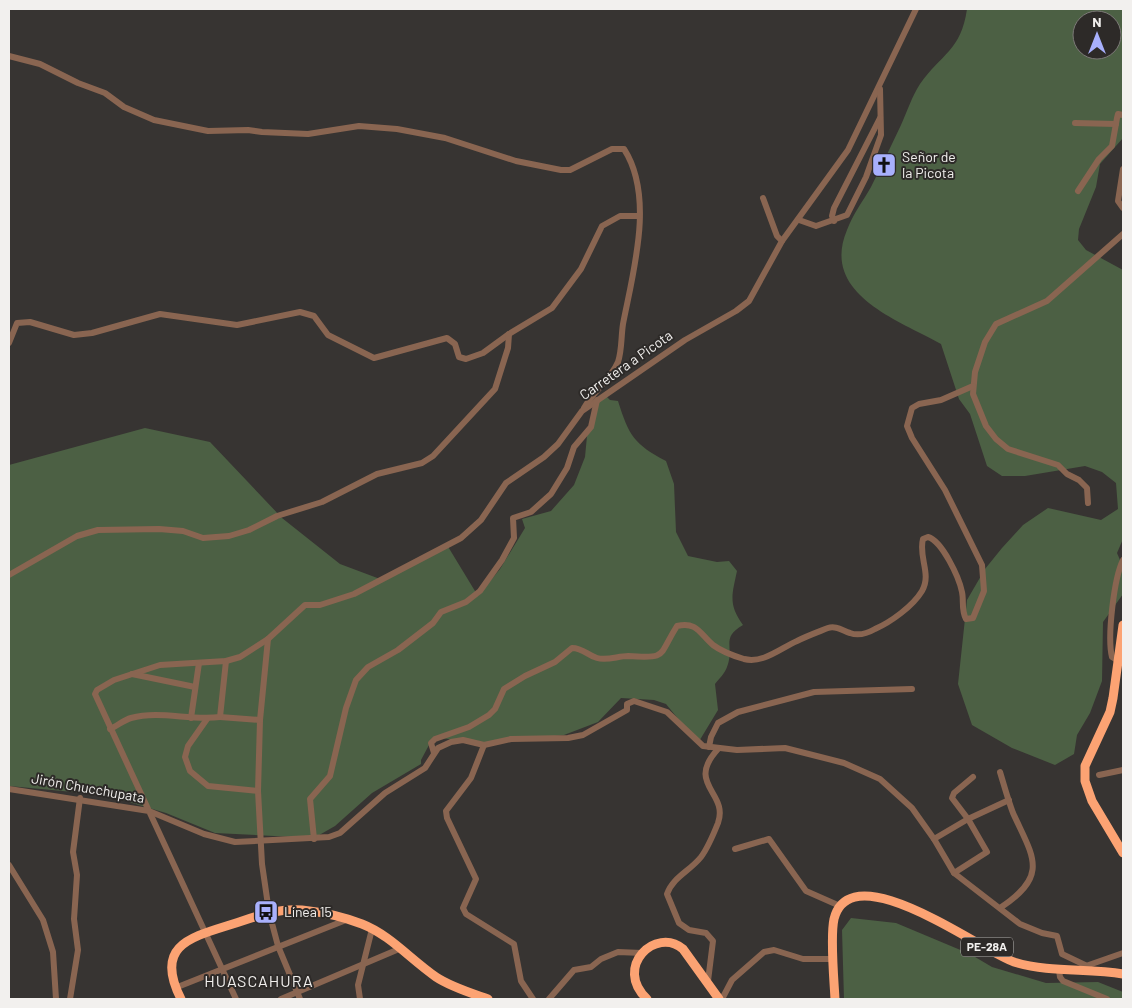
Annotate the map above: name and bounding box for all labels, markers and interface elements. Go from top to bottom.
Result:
north arrow [1072,10,1122,60]
text: N [1092,13,1102,30]
place label: Señor de la Picota [902,148,956,181]
church icon: Señor de la Picota [871,152,897,178]
street label: Carretera a Picota [576,326,675,403]
street label: Jirón Chucchupata [30,769,146,806]
bus stop icon: Línea 15 [253,899,279,925]
place label: Línea 15 [284,903,332,920]
road number: PE-28A [961,938,1013,956]
district label: HUASCAHURA [204,971,314,990]

